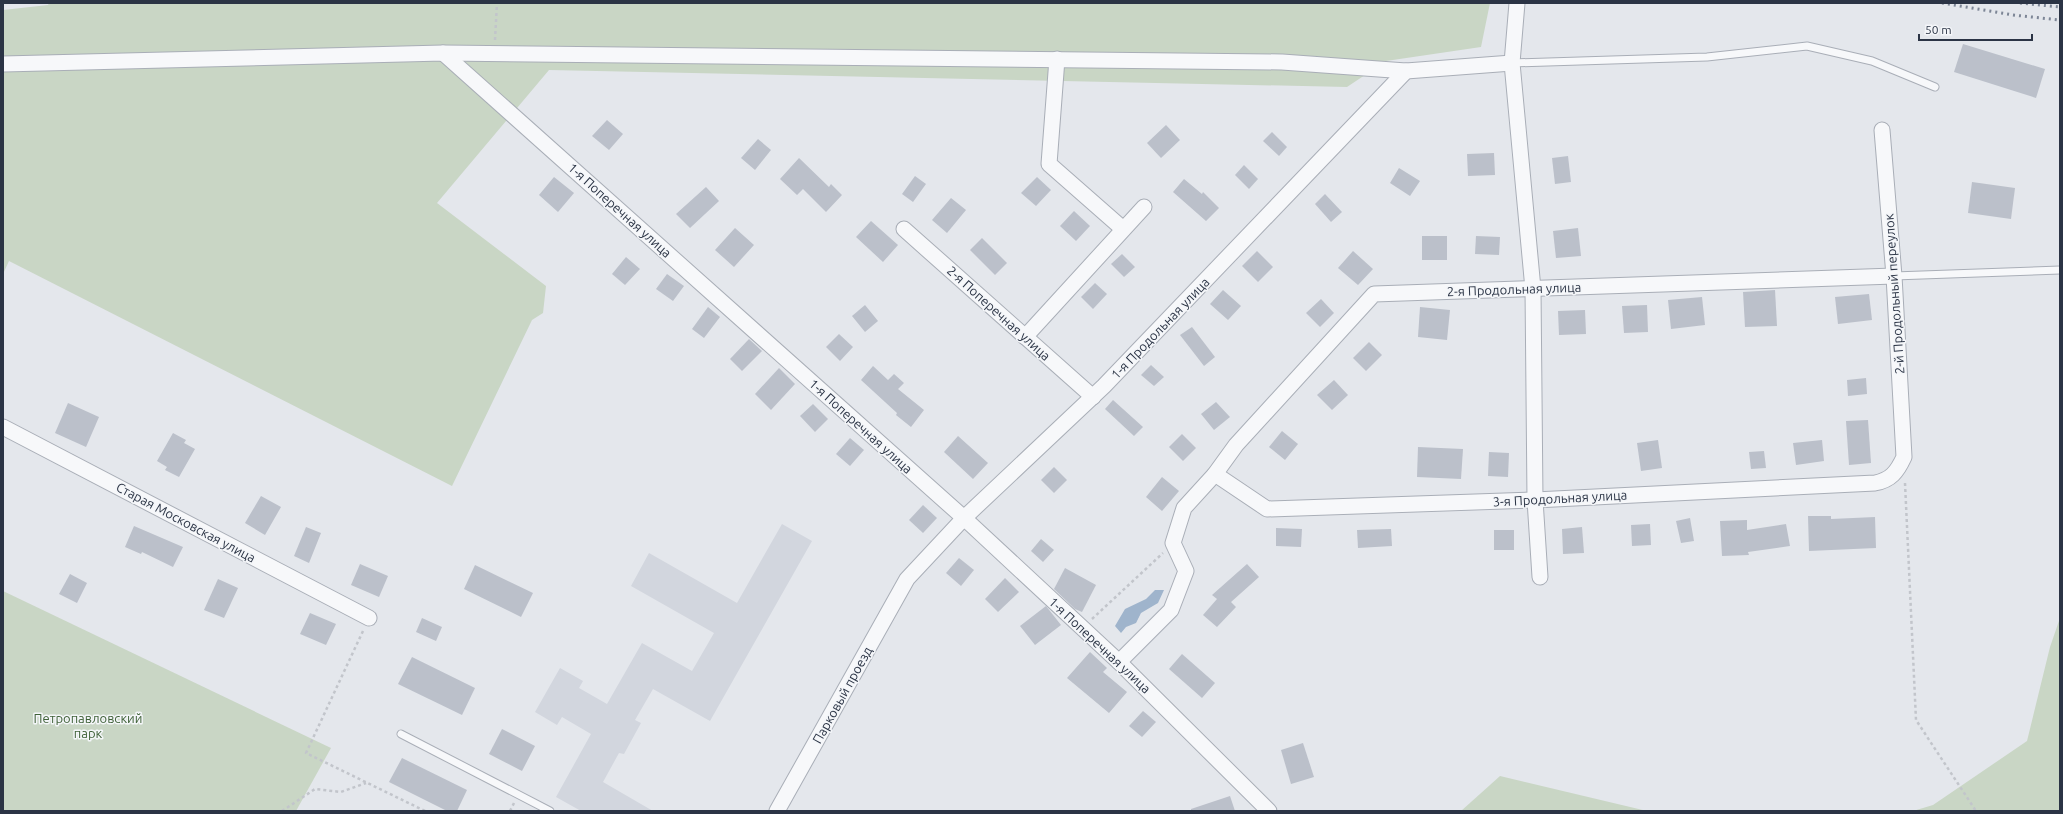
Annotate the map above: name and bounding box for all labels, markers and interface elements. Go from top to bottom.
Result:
scale bar [1919,16,2032,42]
text: 50 m [1925,23,1952,36]
street label: 1-я Поперечная улица [566,160,674,260]
street label: 2-й Продольный переулок [1881,213,1907,375]
street label: 2-я Поперечная улица [945,263,1053,363]
street label: 1-я Продольная улица [1108,275,1212,381]
street label: 2-я Продольная улица [1446,280,1582,298]
street label: 1-я Поперечная улица [807,376,915,476]
street label: Старая Московская улица [114,479,258,565]
street label: 3-я Продольная улица [1492,487,1628,509]
street label: 1-я Поперечная улица [1046,594,1154,696]
street label: Парковый проезд [810,644,875,746]
park label: Петропавловский парк [34,711,142,740]

